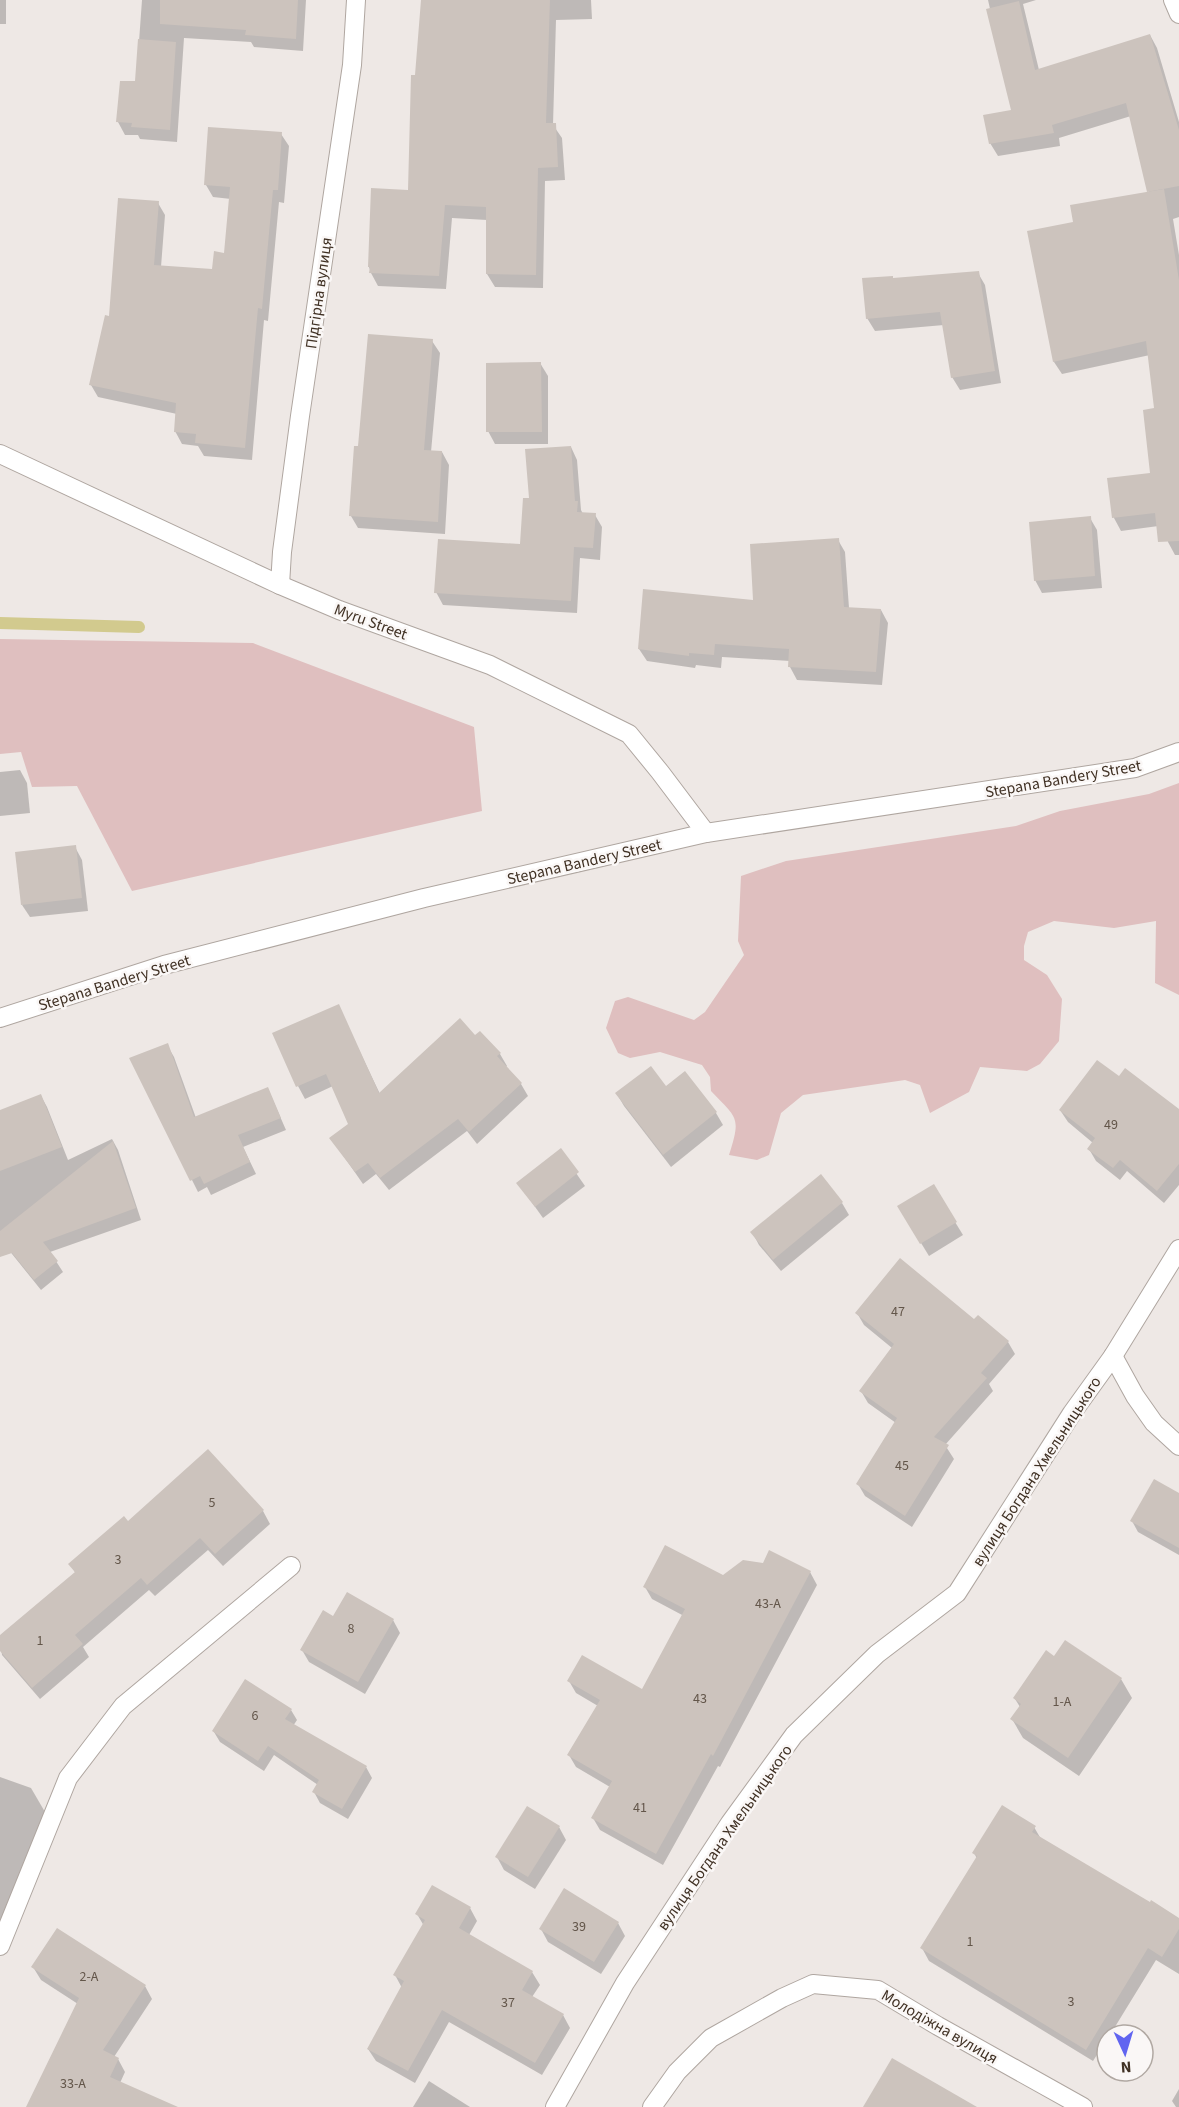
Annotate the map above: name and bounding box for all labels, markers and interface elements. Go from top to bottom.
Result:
street label: Підгірна вулиця [300,236,338,350]
street label: Myru Street [331,598,411,646]
street label: Stepana Bandery Street [984,754,1143,804]
street label: Stepana Bandery Street [505,833,664,890]
street label: Stepana Bandery Street [36,949,194,1017]
house number: 49 [1104,1115,1118,1135]
house number: 47 [891,1302,905,1322]
street label: вулиця Богдана Хмельницького [967,1372,1107,1571]
house number: 45 [895,1456,909,1476]
house number: 5 [209,1493,216,1513]
house number: 3 [115,1550,122,1570]
house number: 43-А [755,1594,781,1614]
house number: 8 [348,1619,355,1639]
house number: 1 [37,1631,44,1651]
house number: 43 [693,1689,707,1709]
house number: 1-А [1053,1692,1072,1712]
house number: 6 [252,1706,259,1726]
street label: вулиця Богдана Хмельницького [652,1740,798,1935]
house number: 41 [633,1798,647,1818]
house number: 39 [572,1917,586,1937]
house number: 1 [967,1932,974,1952]
house number: 2-А [80,1967,99,1987]
street label: Молодіжна вулиця [877,1985,1002,2069]
house number: 3 [1068,1992,1075,2012]
house number: 37 [501,1993,515,2013]
north arrow [1095,2023,1155,2083]
text: N [1120,2056,1132,2078]
house number: 33-А [60,2074,86,2094]

